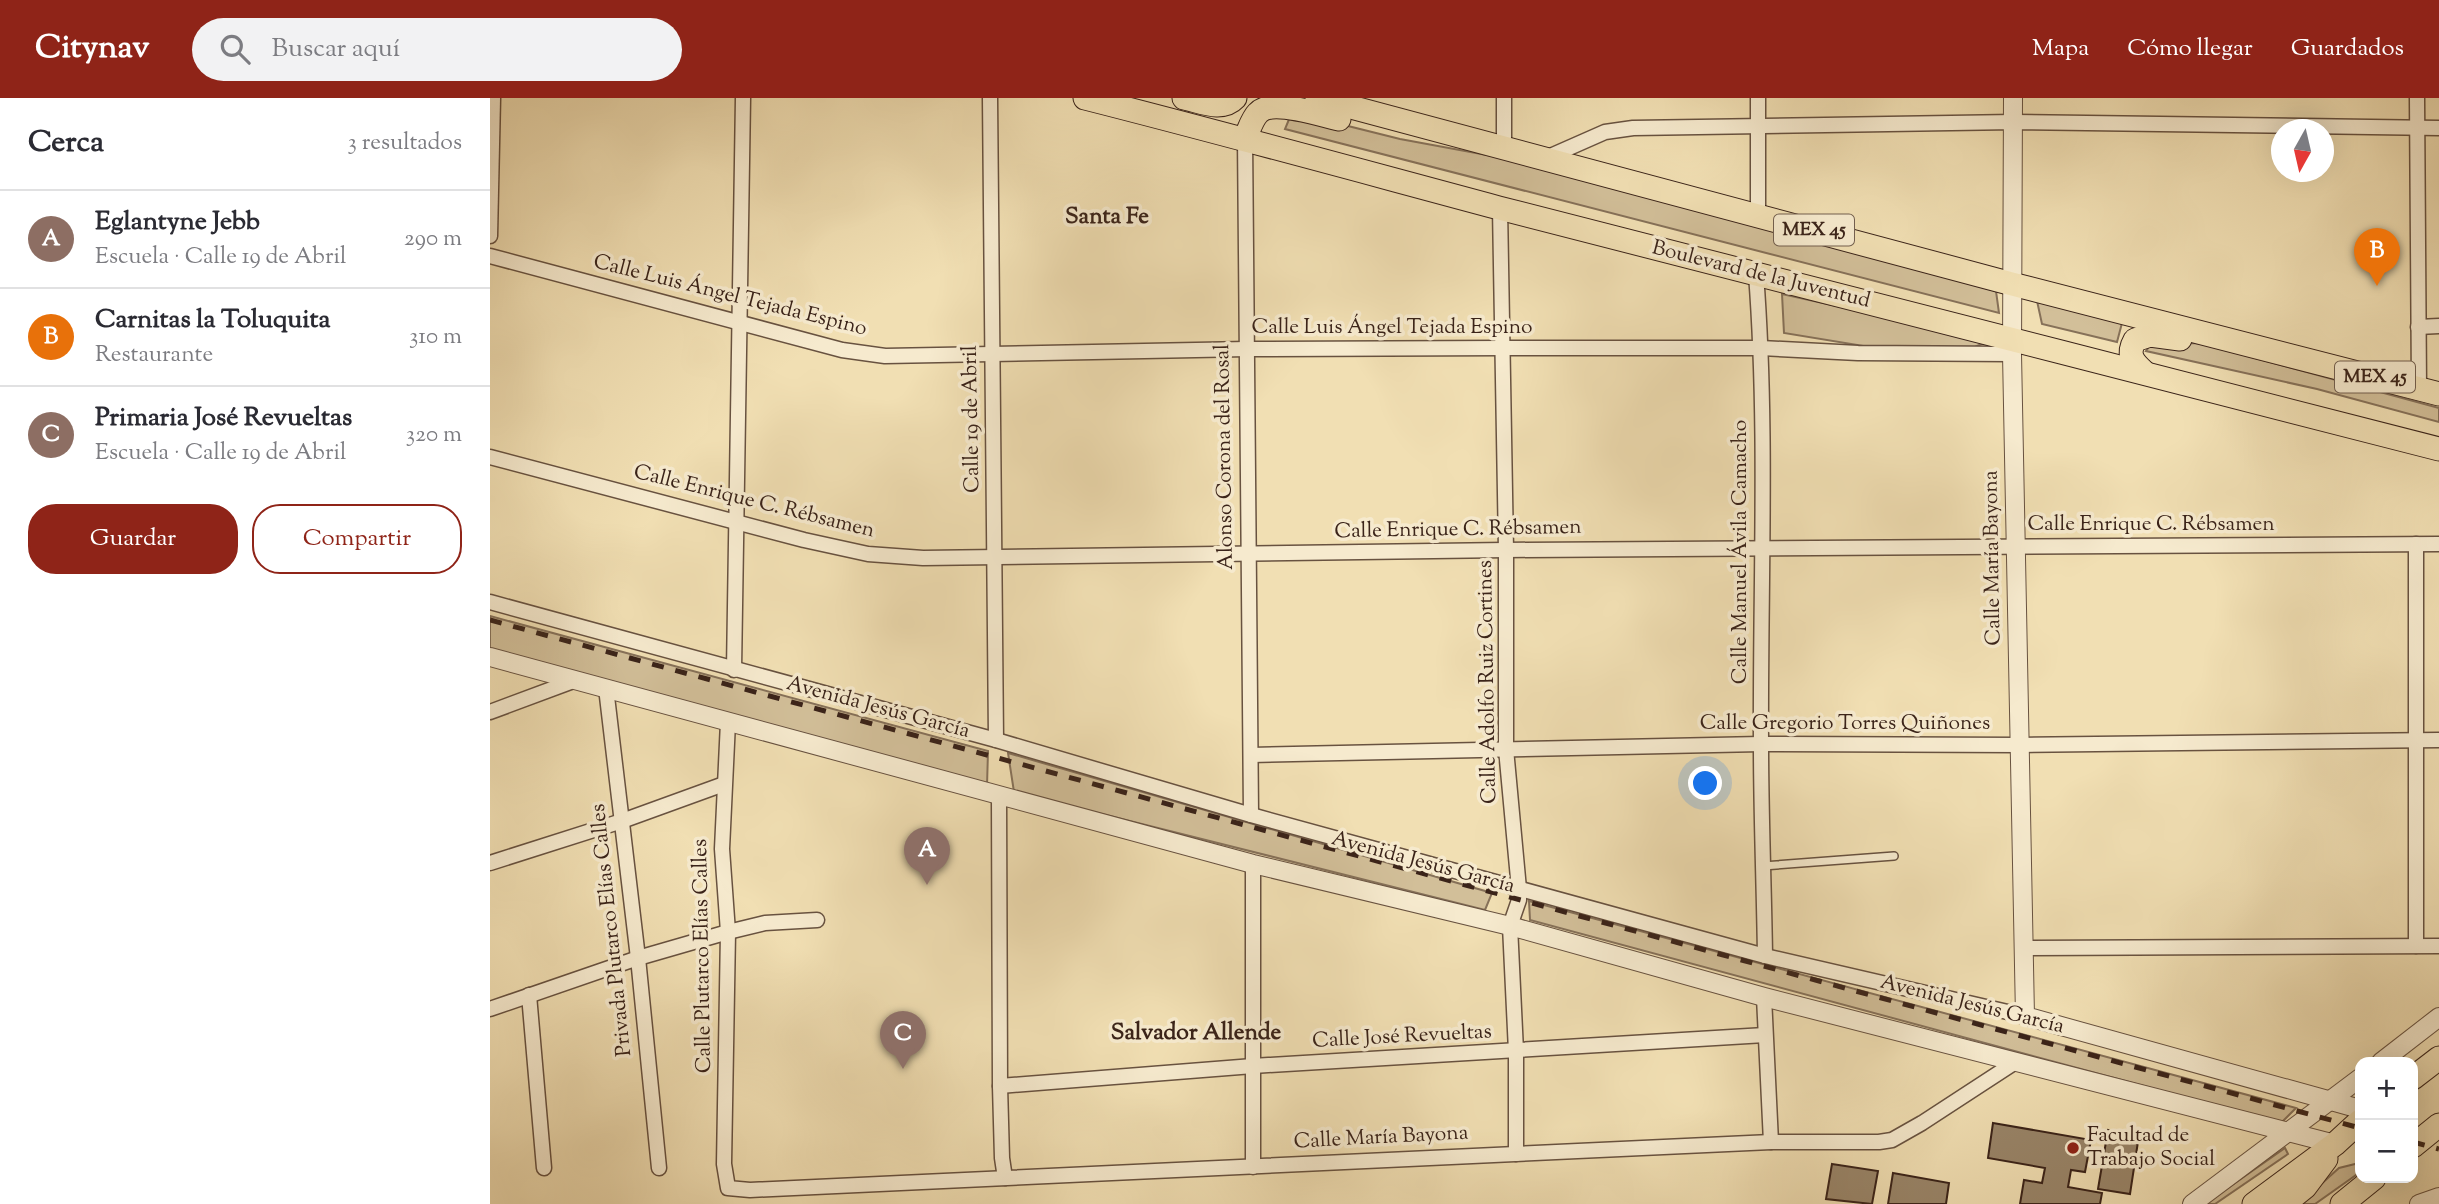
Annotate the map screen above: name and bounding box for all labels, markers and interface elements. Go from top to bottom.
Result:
search box [192,18,682,81]
text: Citynav [35,25,150,73]
icon: search [216,30,254,68]
text: Buscar aquí [272,31,400,68]
text: Mapa [2032,32,2089,66]
text: Cómo llegar [2127,32,2253,66]
text: Guardados [2291,32,2404,66]
north arrow [2271,119,2334,182]
text: Cerca [28,122,104,165]
text: 3 resultados [347,127,462,160]
district label: Santa Fe [1065,201,1149,234]
text: Eglantyne Jebb [95,204,260,241]
road number: MEX 45 [1774,214,1854,246]
text: A [42,223,60,256]
text: 290 m [404,223,462,256]
pin: B [2354,228,2400,286]
street label: Boulevard de la Juventud [1649,233,1873,317]
text: Escuela · Calle 19 de Abril [95,241,346,274]
street label: Calle Luis Ángel Tejada Espino [590,247,870,345]
text: Carnitas la Toluquita [95,302,330,339]
street label: Calle Luis Ángel Tejada Espino [1252,313,1532,343]
text: B [44,321,58,354]
text: 310 m [409,321,462,354]
text: Restaurante [95,339,213,372]
street label: Alonso Corona del Rosal [1208,344,1242,570]
street label: Calle 19 de Abril [956,345,988,493]
road number: MEX 45 [2335,362,2415,392]
text: Primaria José Revueltas [95,400,352,437]
text: C [42,419,60,452]
text: 320 m [406,419,462,452]
street label: Calle Manuel Ávila Camacho [1726,420,1756,684]
text: Escuela · Calle 19 de Abril [95,437,346,470]
street label: Calle Enrique C. Rébsamen [630,458,878,546]
street label: Calle María Bayona [1976,470,2010,646]
button: Guardar [28,504,238,574]
button: Compartir [252,504,462,574]
street label: Calle Enrique C. Rébsamen [2027,510,2275,540]
street label: Calle Enrique C. Rébsamen [1334,513,1582,547]
street label: Calle Adolfo Ruiz Cortines [1471,560,1505,804]
street label: Avenida Jesús García [783,669,973,747]
street label: Calle Gregorio Torres Quiñones [1700,709,1990,739]
your location [1688,766,1722,800]
street label: Privada Plutarco Elías Calles [584,802,640,1058]
street label: Avenida Jesús García [1328,824,1518,902]
pin: A [904,827,950,885]
street label: Calle Plutarco Elías Calles [686,839,720,1073]
street label: Avenida Jesús García [1877,968,2068,1042]
pin: C [880,1011,926,1069]
district label: Salvador Allende [1111,1017,1282,1050]
street label: Calle José Revueltas [1312,1017,1492,1057]
map controls [2355,1057,2418,1183]
button: + [2355,1057,2418,1120]
street label: Calle María Bayona [1293,1118,1469,1158]
button: − [2355,1120,2418,1183]
place label: Facultad de Trabajo Social [2087,1121,2215,1175]
marker: Facultad de Trabajo Social [2065,1140,2081,1156]

